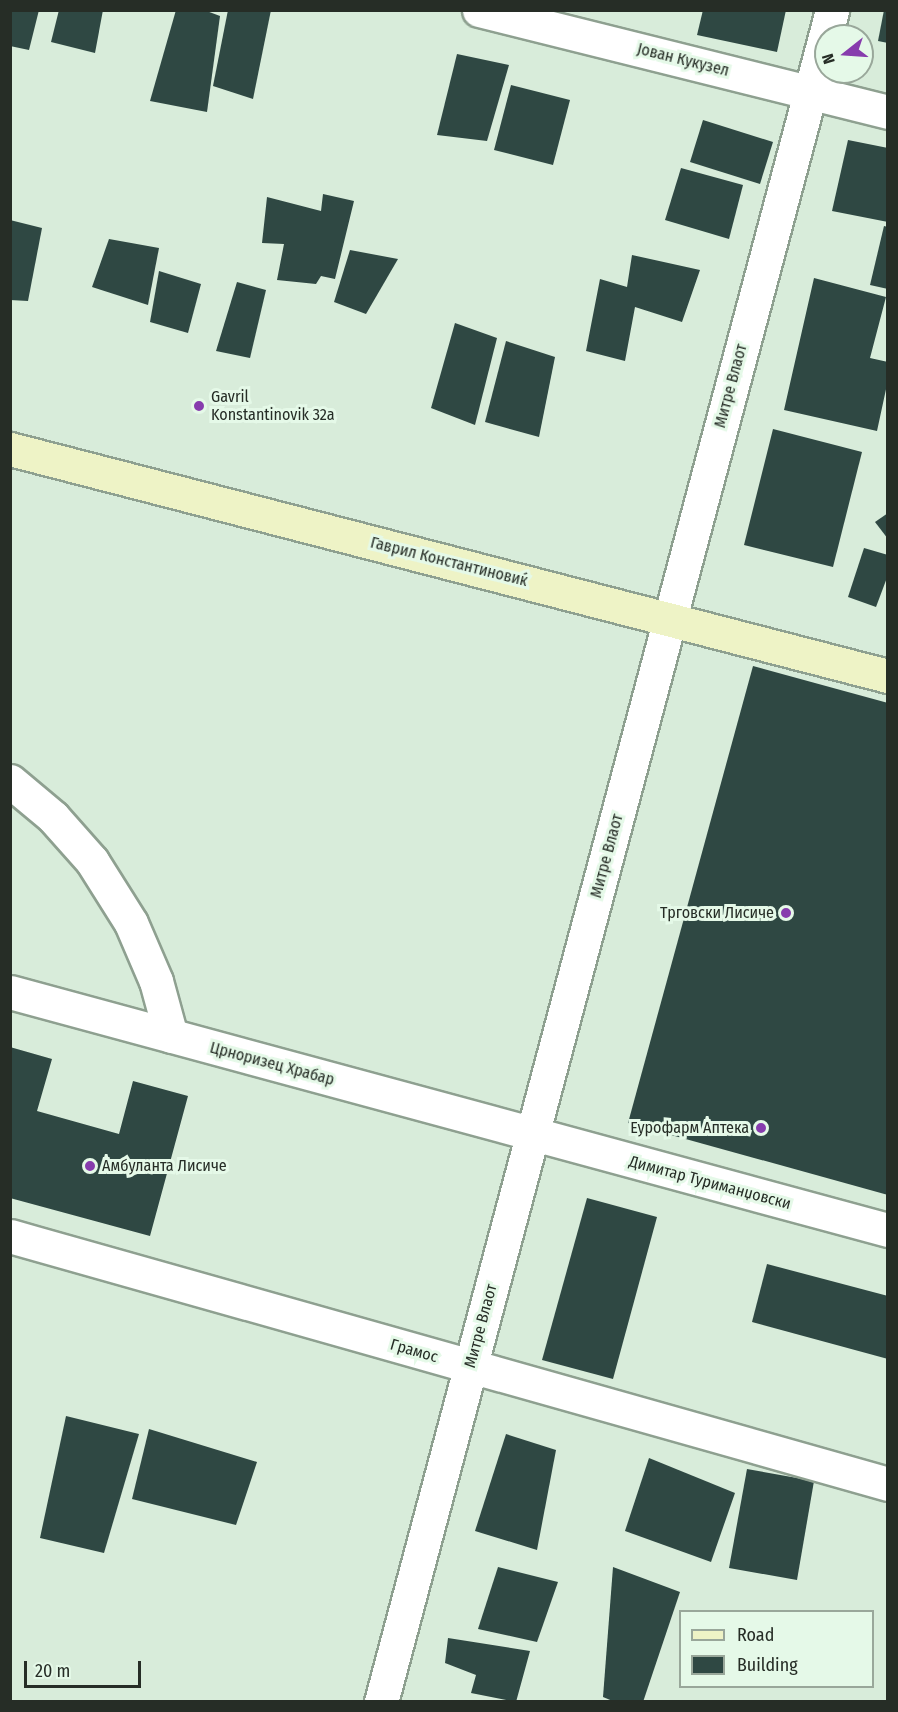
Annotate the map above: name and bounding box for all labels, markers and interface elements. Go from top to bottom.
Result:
north arrow [814,24,874,84]
street label: Јован Кукузел [635,39,731,81]
text: N [818,51,839,66]
street label: Митре Влаот [711,342,751,430]
place label: Gavril Konstantinovik 32a [211,387,335,425]
marker: Gavril Konstantinovik 32a [192,399,206,413]
street label: Гаврил Константиновиќ [368,533,530,591]
street label: Митре Влаот [587,812,627,900]
place label: Трговски Лисиче [660,903,774,923]
marker: Трговски Лисиче [779,906,793,920]
street label: Црноризец Храбар [208,1038,336,1090]
place label: Еурофарм Аптека [630,1118,749,1138]
marker: Еурофарм Аптека [754,1121,768,1135]
street label: Димитар Туриманџовски [627,1152,793,1214]
place label: Амбуланта Лисиче [102,1156,227,1176]
marker: Амбуланта Лисиче [83,1159,97,1173]
street label: Митре Влаот [461,1282,501,1370]
street label: Грамос [388,1335,440,1367]
legend [679,1610,874,1688]
text: Road [737,1624,774,1646]
scale bar [27,1649,144,1687]
text: Building [737,1654,798,1676]
text: 20 m [35,1660,70,1682]

